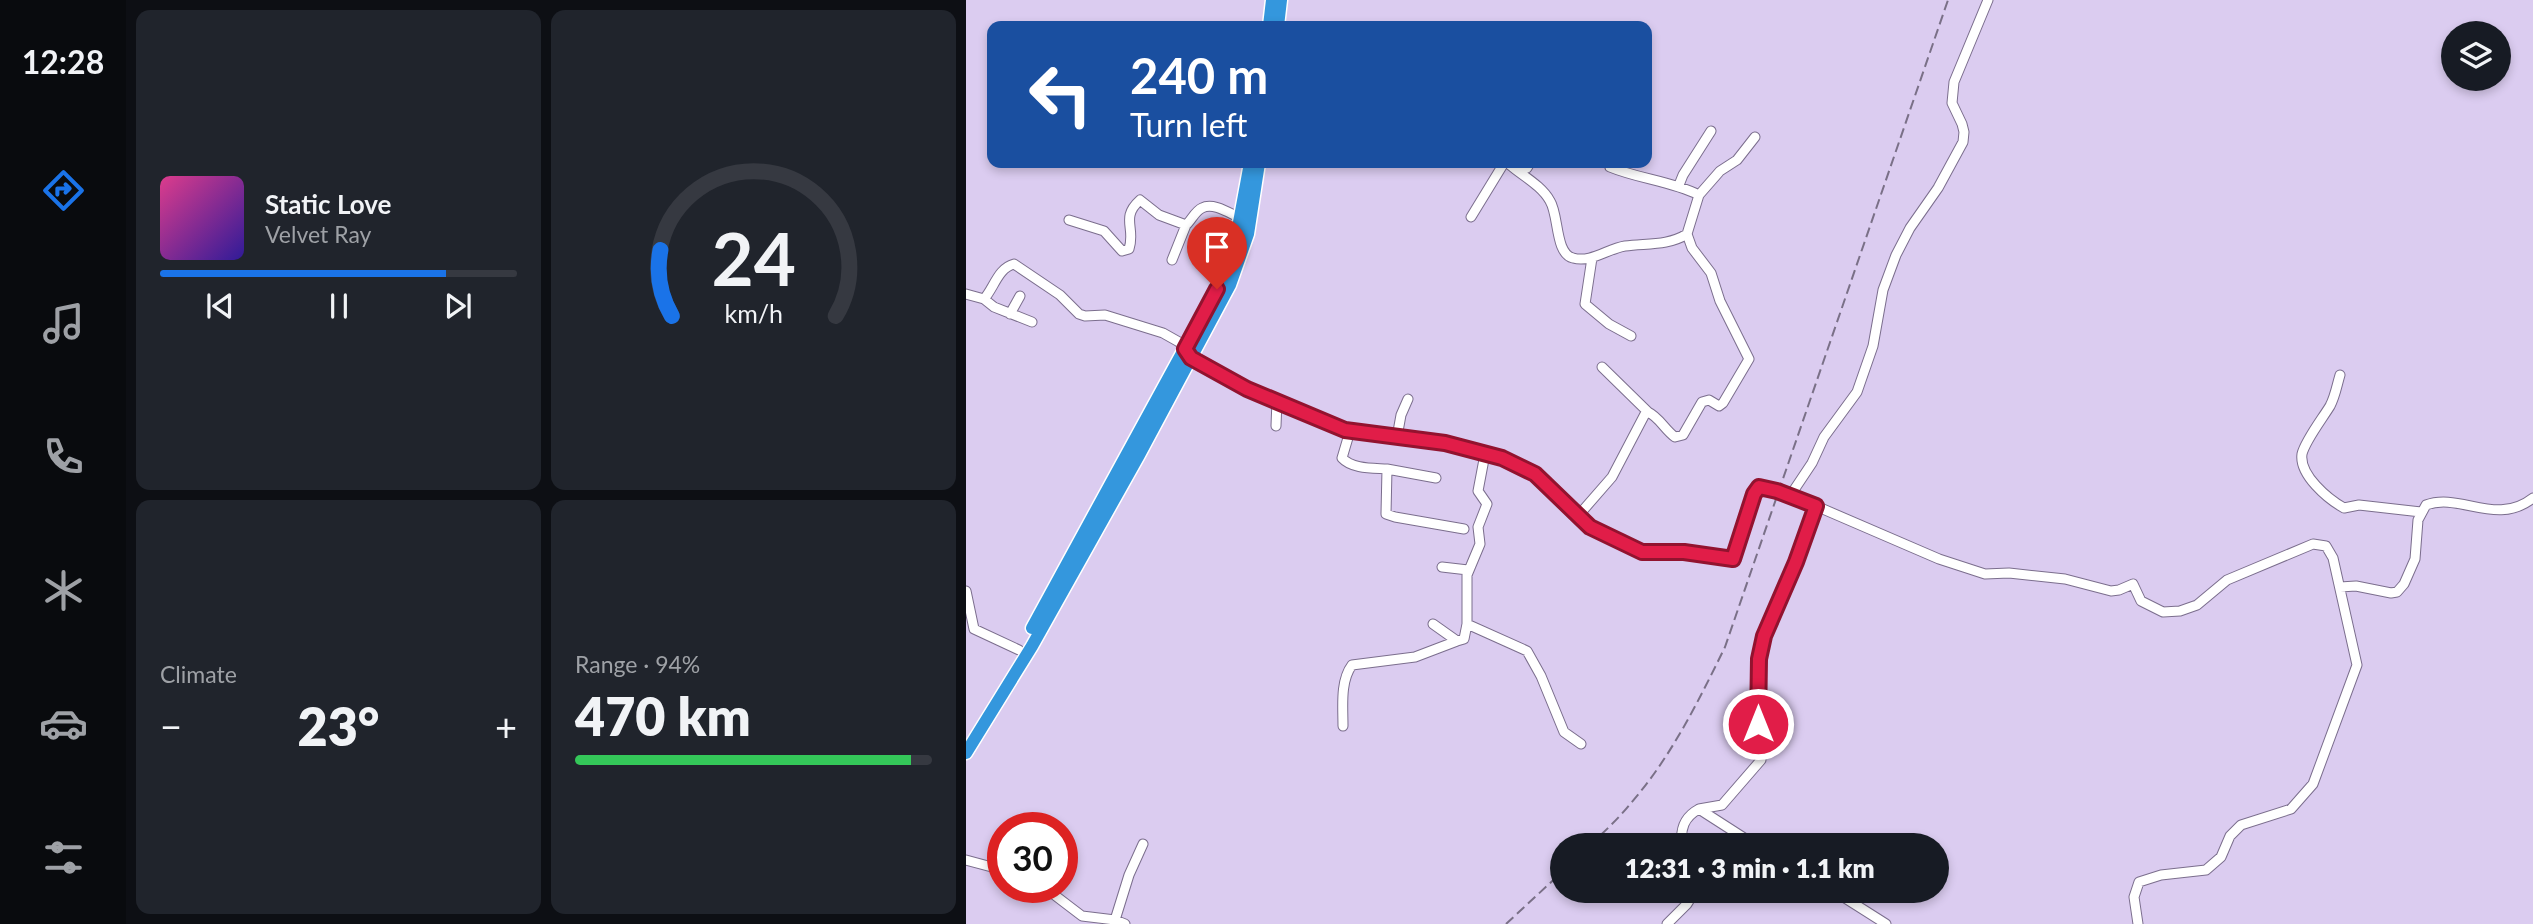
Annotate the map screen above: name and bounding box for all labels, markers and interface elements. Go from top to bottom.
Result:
map controls [2441,21,2511,91]
button: layers [2441,21,2511,91]
text: 12:28 [22,42,104,81]
text: 240 m [1130,46,1268,104]
icon: left [1015,49,1106,140]
text: Turn left [1130,105,1247,144]
icon: directions [39,166,88,215]
text: Static Love [265,188,392,220]
text: 24 [711,215,796,303]
pin [1187,217,1247,289]
text: Velvet Ray [265,220,371,248]
icon: arrive [1198,228,1236,266]
icon: previous [201,287,239,325]
icon: pause [320,287,358,325]
icon: next [439,287,477,325]
text: km/h [724,298,783,328]
icon: music [39,299,88,348]
icon: phone [39,432,88,481]
icon: climate [39,566,88,615]
text: Range · 94% [575,650,700,678]
text: Climate [160,660,237,688]
text: 470 km [575,685,751,747]
position arrow [1721,687,1795,761]
text: 23° [298,695,379,757]
icon: car [39,699,88,748]
text: − [160,703,182,749]
text: + [495,703,517,749]
speed limit sign: 30 [987,812,1078,903]
icon: filters [39,833,88,882]
text: 12:31 · 3 min · 1.1 km [1624,852,1875,884]

